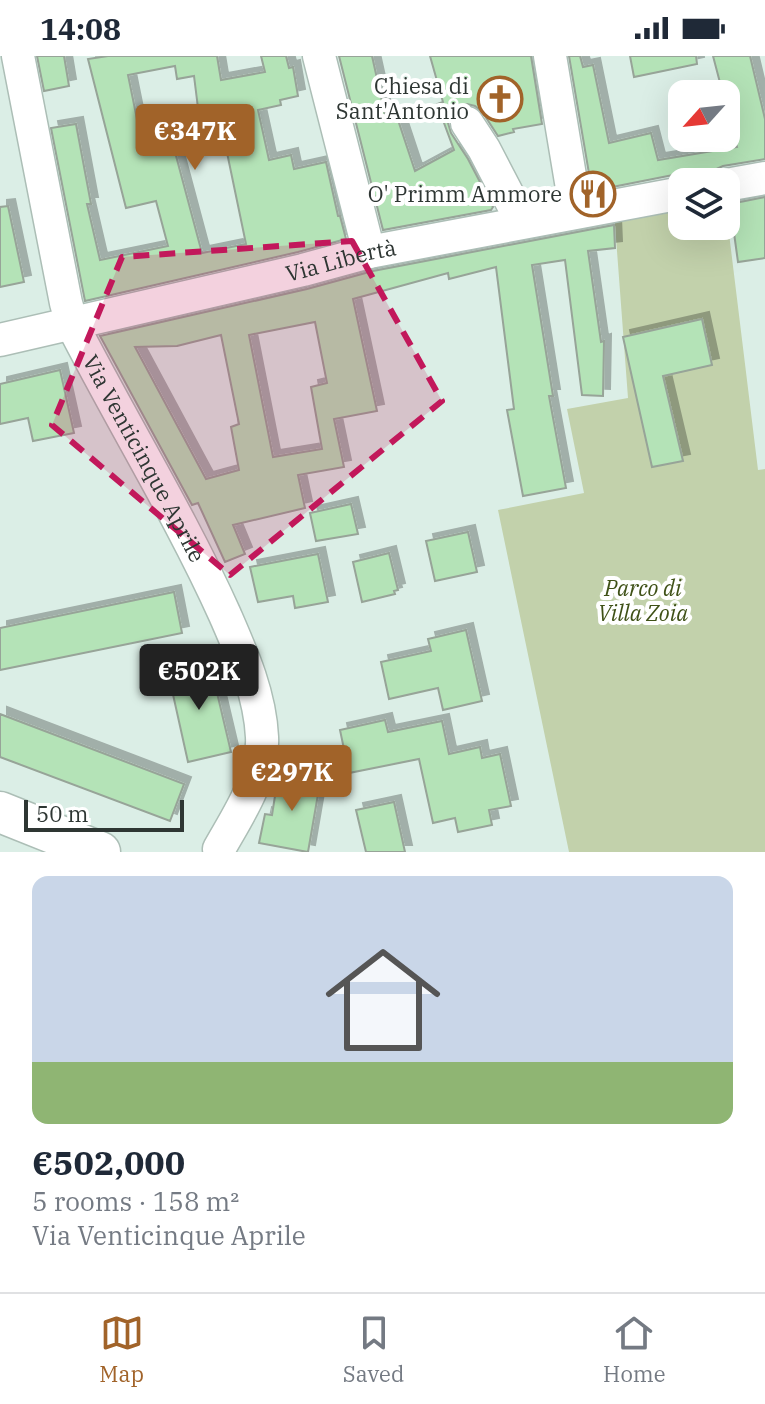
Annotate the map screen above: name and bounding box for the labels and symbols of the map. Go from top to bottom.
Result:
place label: Chiesa di Sant'Antonio [336,71,469,125]
church icon: Chiesa di Sant'Antonio [476,75,524,123]
north arrow [668,80,740,152]
pin: €347K [139,104,251,172]
restaurant icon: O' Primm Ammore [569,170,617,218]
place label: O' Primm Ammore [368,179,562,208]
street label: Via Libertà [282,232,398,288]
street label: Via Venticinque Aprile [77,349,212,567]
park label: Parco di Villa Zoia [598,573,688,627]
pin: €502K [143,644,255,712]
pin: €297K [236,745,348,813]
scale bar [24,796,184,832]

